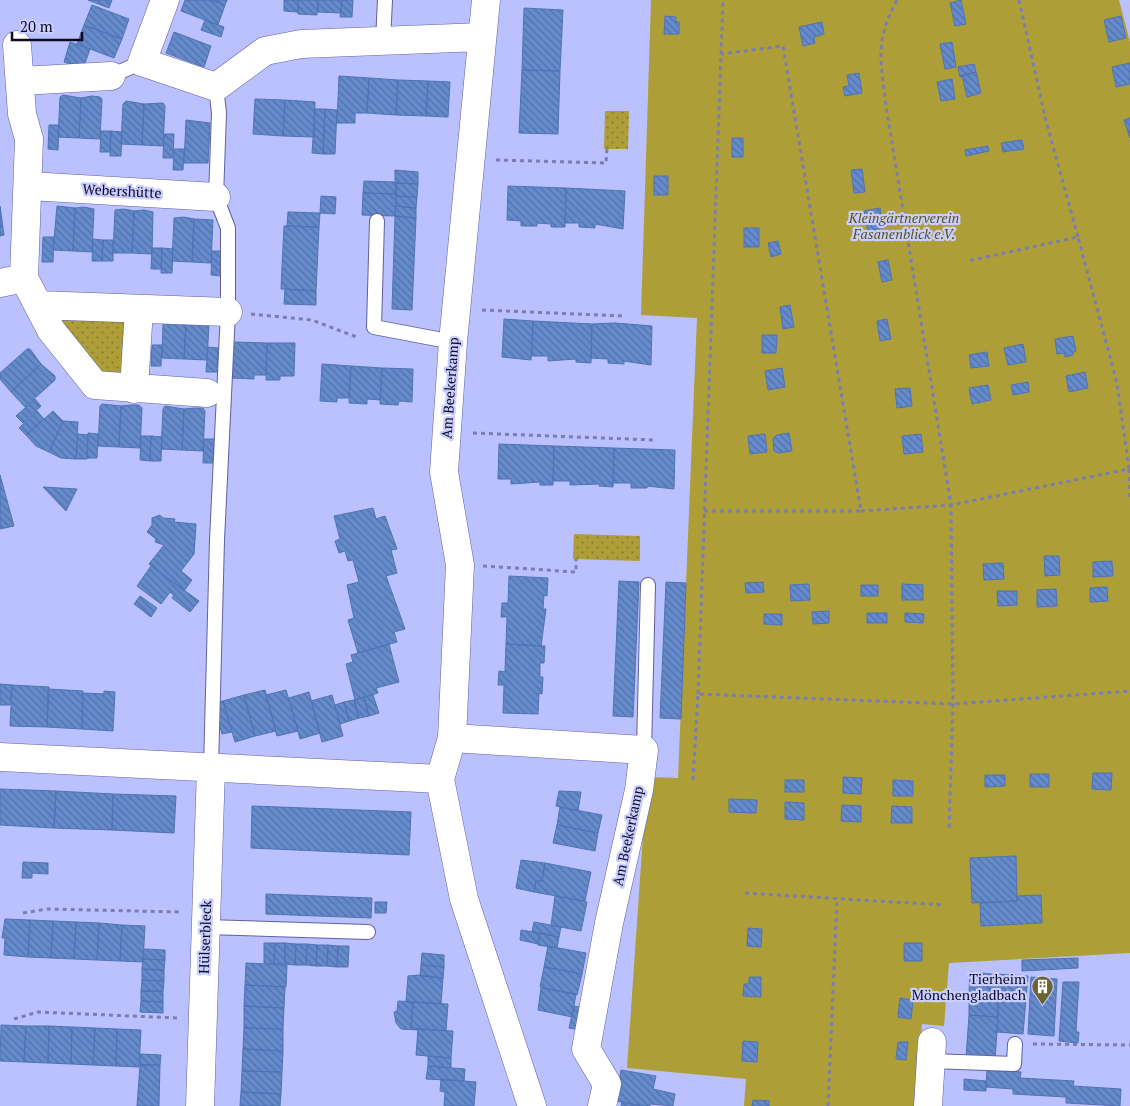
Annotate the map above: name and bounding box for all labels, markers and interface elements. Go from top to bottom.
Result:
scale bar [12,10,82,42]
text: 20 m [20,16,53,36]
street label: Webershütte [82,179,162,202]
park label: Kleingärtnerverein Fasanenblick e.V. [848,208,959,243]
street label: Am Beekerkamp [436,337,463,439]
street label: Am Beekerkamp [608,784,647,888]
street label: Hülserbleck [194,899,215,974]
place label: Tierheim Mönchengladbach [912,969,1026,1004]
building icon: Tierheim Mönchengladbach [1030,975,1054,1006]

